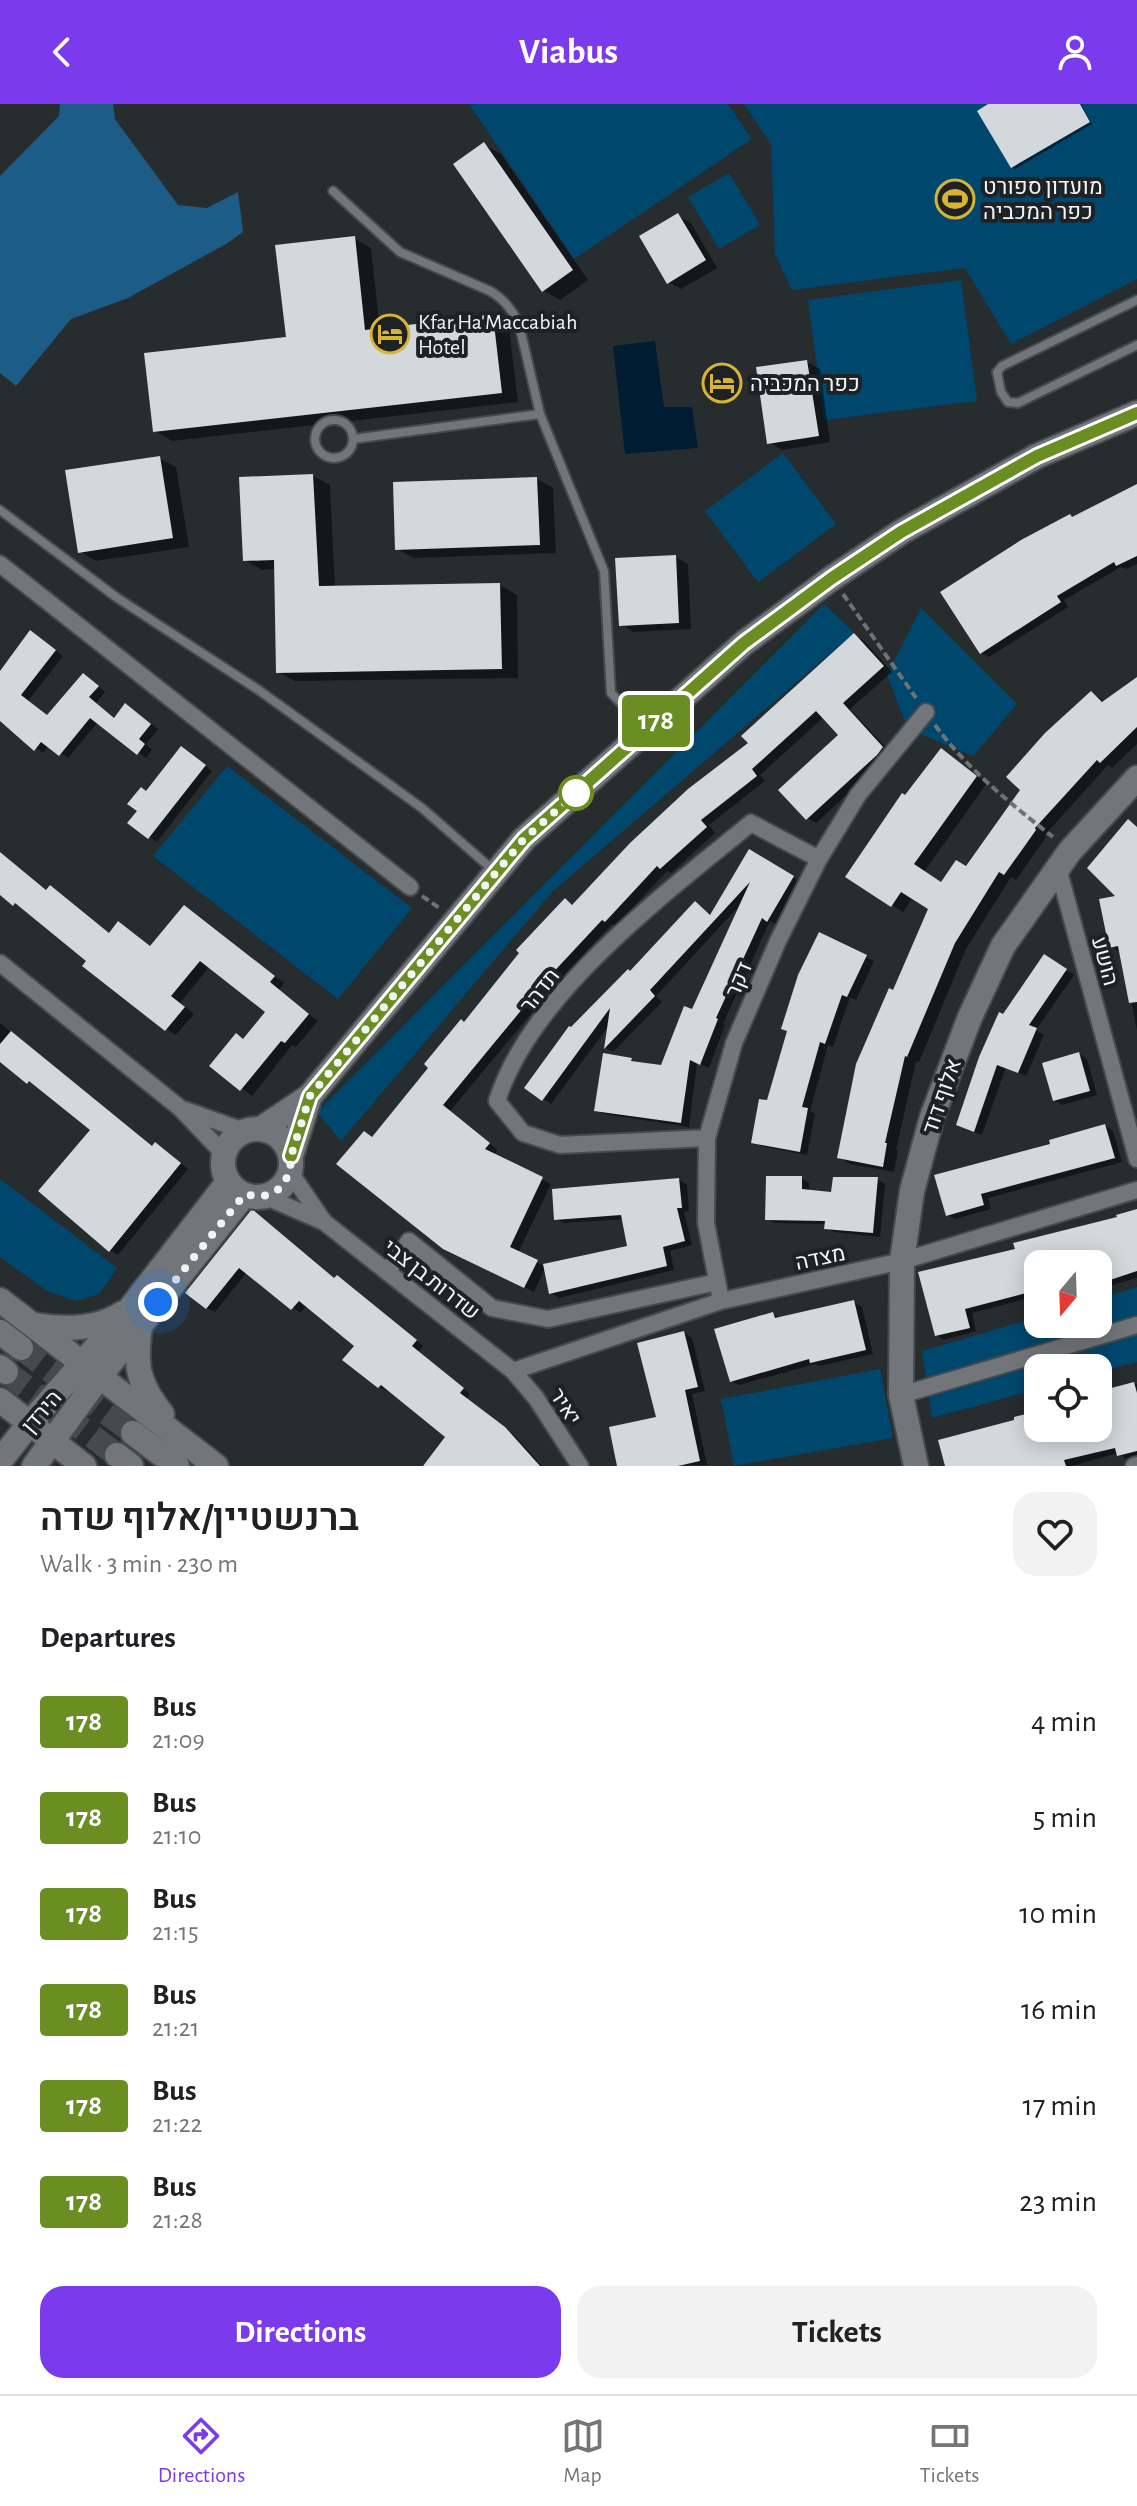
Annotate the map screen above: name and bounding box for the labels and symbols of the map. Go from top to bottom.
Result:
place label: מועדון ספורט כפר המכביה [983,176,1103,223]
sports icon: מועדון ספורט כפר המכביה [934,178,976,220]
place label: Kfar Ha'Maccabiah Hotel [418,311,577,358]
hotel icon: Kfar Ha'Maccabiah Hotel [369,313,411,355]
hotel icon: כפר המכביה [701,362,743,404]
place label: כפר המכביה [750,373,860,395]
line badge: 178 [610,695,702,747]
unlabelled marker [559,776,593,810]
street label: הושע [1088,934,1122,988]
street label: דקר [722,959,756,1000]
street label: תדהר [516,965,564,1017]
street label: אלוף דוד [919,1056,965,1137]
street label: שדרות בן צבי [379,1236,484,1324]
street label: מצדה [793,1242,847,1274]
north arrow [1024,1250,1112,1338]
your location [138,1282,178,1322]
street label: יאיר [546,1385,585,1429]
street label: הירדן [18,1386,66,1437]

